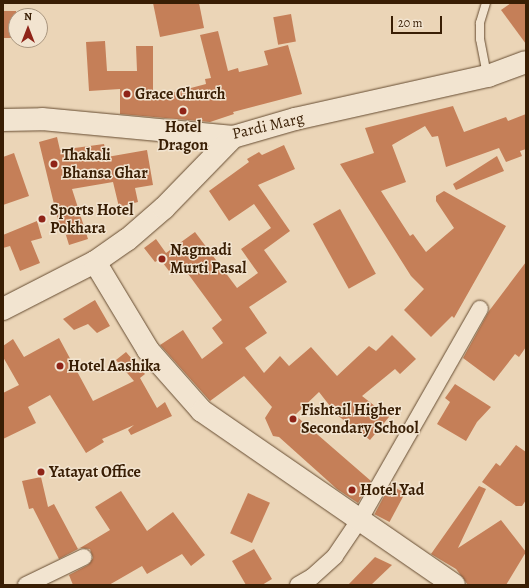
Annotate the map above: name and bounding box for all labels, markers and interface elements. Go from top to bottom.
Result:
north arrow [8,8,48,48]
scale bar [393,8,444,34]
text: N [24,9,32,24]
text: 20 m [398,15,422,31]
place label: Grace Church [135,84,225,104]
marker: Grace Church [122,89,132,99]
marker: Hotel Dragon [178,106,188,116]
street label: Pardi Marg [230,108,306,144]
place label: Hotel Dragon [158,117,208,155]
place label: Thakali Bhansa Ghar [62,145,148,183]
marker: Thakali Bhansa Ghar [49,159,59,169]
place label: Sports Hotel Pokhara [50,200,133,238]
marker: Sports Hotel Pokhara [37,214,47,224]
place label: Nagmadi Murti Pasal [170,240,246,278]
marker: Nagmadi Murti Pasal [157,254,167,264]
place label: Hotel Aashika [68,356,161,376]
marker: Hotel Aashika [55,361,65,371]
place label: Fishtail Higher Secondary School [301,400,419,438]
marker: Fishtail Higher Secondary School [288,414,298,424]
place label: Yatayat Office [49,462,141,482]
marker: Yatayat Office [36,467,46,477]
place label: Hotel Yad [360,480,424,500]
marker: Hotel Yad [347,485,357,495]

